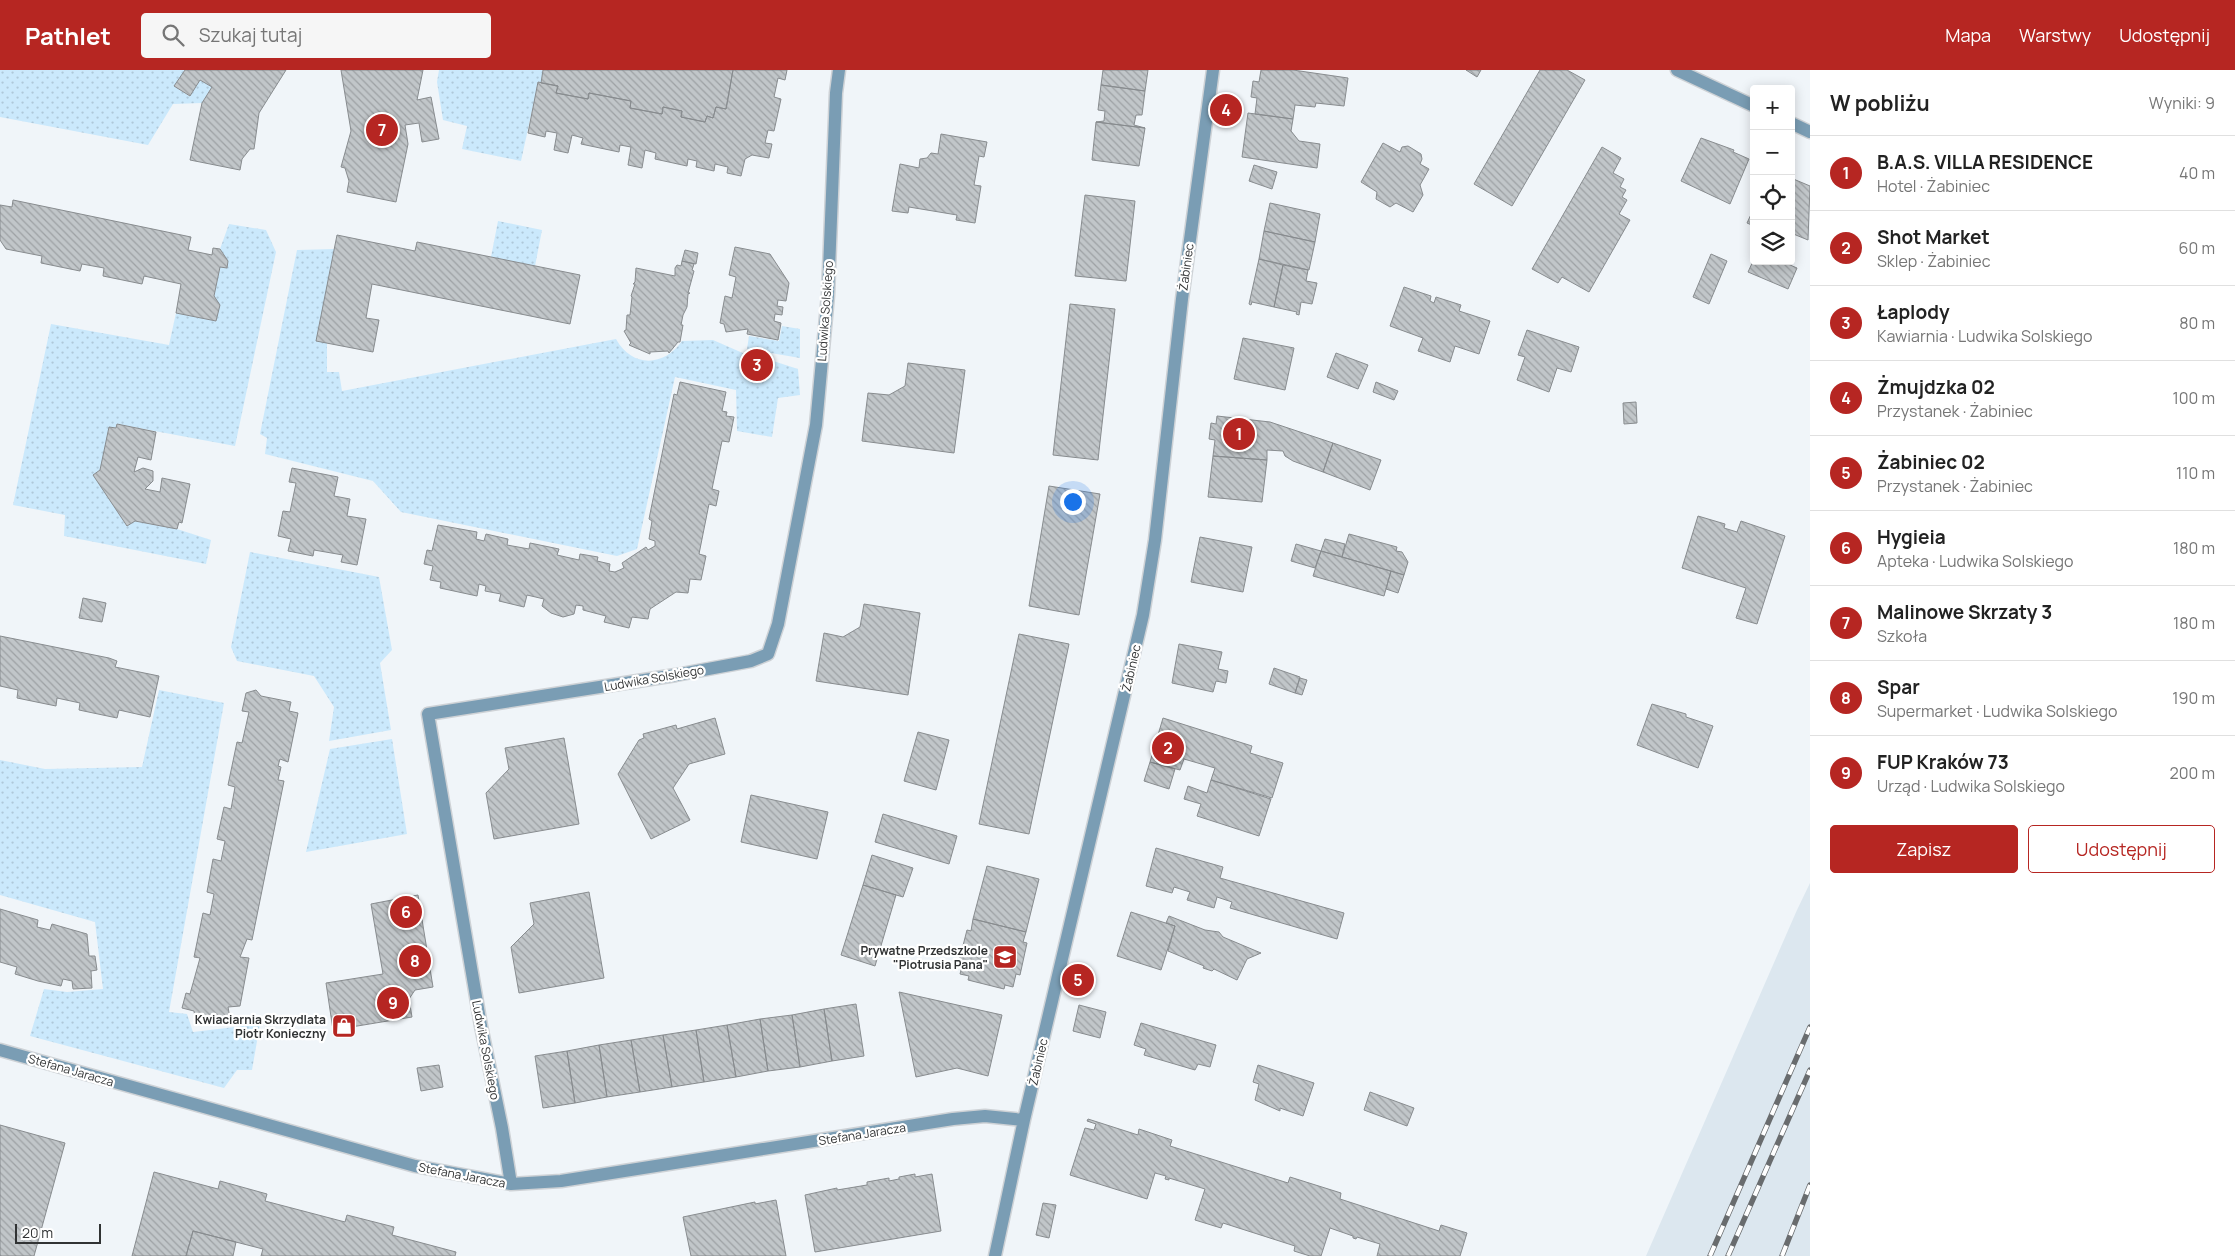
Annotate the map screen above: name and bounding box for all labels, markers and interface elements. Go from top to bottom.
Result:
search box [141,13,491,58]
text: Pathlet [25,19,111,52]
icon: search [159,21,187,49]
text: Szukaj tutaj [199,22,302,48]
text: Mapa [1945,23,1991,47]
text: Warstwy [2019,23,2091,47]
text: Udostępnij [2119,23,2210,47]
map controls [1750,85,1795,265]
button: + [1750,85,1795,130]
text: W pobliżu [1830,89,1930,117]
pin: 4 [1210,91,1242,129]
text: Wyniki: 9 [2149,92,2215,114]
pin: 7 [366,111,398,149]
button: − [1750,130,1795,175]
text: B.A.S. VILLA RESIDENCE [1877,149,2093,175]
text: 1 [1842,162,1850,184]
text: 40 m [2179,162,2215,184]
button: locate [1750,175,1795,220]
text: Hotel · Żabiniec [1877,175,1990,197]
button: layers [1750,220,1795,265]
text: Shot Market [1877,224,1990,250]
text: 2 [1841,237,1851,259]
text: 60 m [2179,237,2215,259]
street label: Żabiniec [1174,242,1198,292]
text: Sklep · Żabiniec [1877,250,1991,272]
street label: Ludwika Solskiego [813,260,837,362]
text: Łaplody [1877,299,1950,325]
text: 3 [1841,312,1851,334]
text: 80 m [2179,312,2215,334]
text: Kawiarnia · Ludwika Solskiego [1877,325,2093,347]
pin: 3 [741,346,773,384]
text: Żmujdzka 02 [1877,374,1995,400]
text: 4 [1841,387,1851,409]
text: 100 m [2172,387,2215,409]
text: Przystanek · Żabiniec [1877,400,2033,422]
pin: 1 [1223,415,1255,453]
text: Żabiniec 02 [1877,449,1985,475]
text: 5 [1841,462,1851,484]
text: 110 m [2176,462,2215,484]
text: Przystanek · Żabiniec [1877,475,2033,497]
your location [1060,489,1086,515]
text: Hygieia [1877,524,1946,550]
text: 6 [1841,537,1851,559]
text: 180 m [2173,537,2215,559]
text: Apteka · Ludwika Solskiego [1877,550,2074,572]
text: Malinowe Skrzaty 3 [1877,599,2052,625]
text: 7 [1842,612,1850,634]
text: 180 m [2173,612,2215,634]
text: Szkoła [1877,625,1927,647]
street label: Żabiniec [1117,643,1145,693]
street label: Ludwika Solskiego [603,661,705,695]
text: Spar [1877,674,1920,700]
text: 8 [1841,687,1851,709]
text: 190 m [2172,687,2215,709]
text: Supermarket · Ludwika Solskiego [1877,700,2117,722]
pin: 2 [1152,729,1184,767]
text: FUP Kraków 73 [1877,749,2009,775]
text: 9 [1841,762,1851,784]
text: 200 m [2170,762,2215,784]
text: Urząd · Ludwika Solskiego [1877,775,2065,797]
button: Zapisz [1830,825,2018,873]
button: Udostępnij [2028,825,2215,873]
pin: 6 [390,893,422,931]
pin: 8 [399,942,431,980]
place label: Prywatne Przedszkole "Piotrusia Pana" [860,942,988,973]
school or university icon: Prywatne Przedszkole "Piotrusia Pana" [992,944,1018,970]
pin: 5 [1062,961,1094,999]
pin: 9 [377,984,409,1022]
street label: Ludwika Solskiego [468,999,504,1101]
place label: Kwiaciarnia Skrzydlata Piotr Konieczny [195,1011,326,1042]
shop icon: Kwiaciarnia Skrzydlata Piotr Konieczny [331,1013,357,1039]
street label: Żabiniec [1024,1037,1052,1087]
street label: Stefana Jaracza [26,1050,116,1090]
street label: Stefana Jaracza [817,1119,907,1149]
street label: Stefana Jaracza [417,1158,507,1192]
scale bar [15,1221,101,1244]
text: 20 m [22,1223,53,1242]

